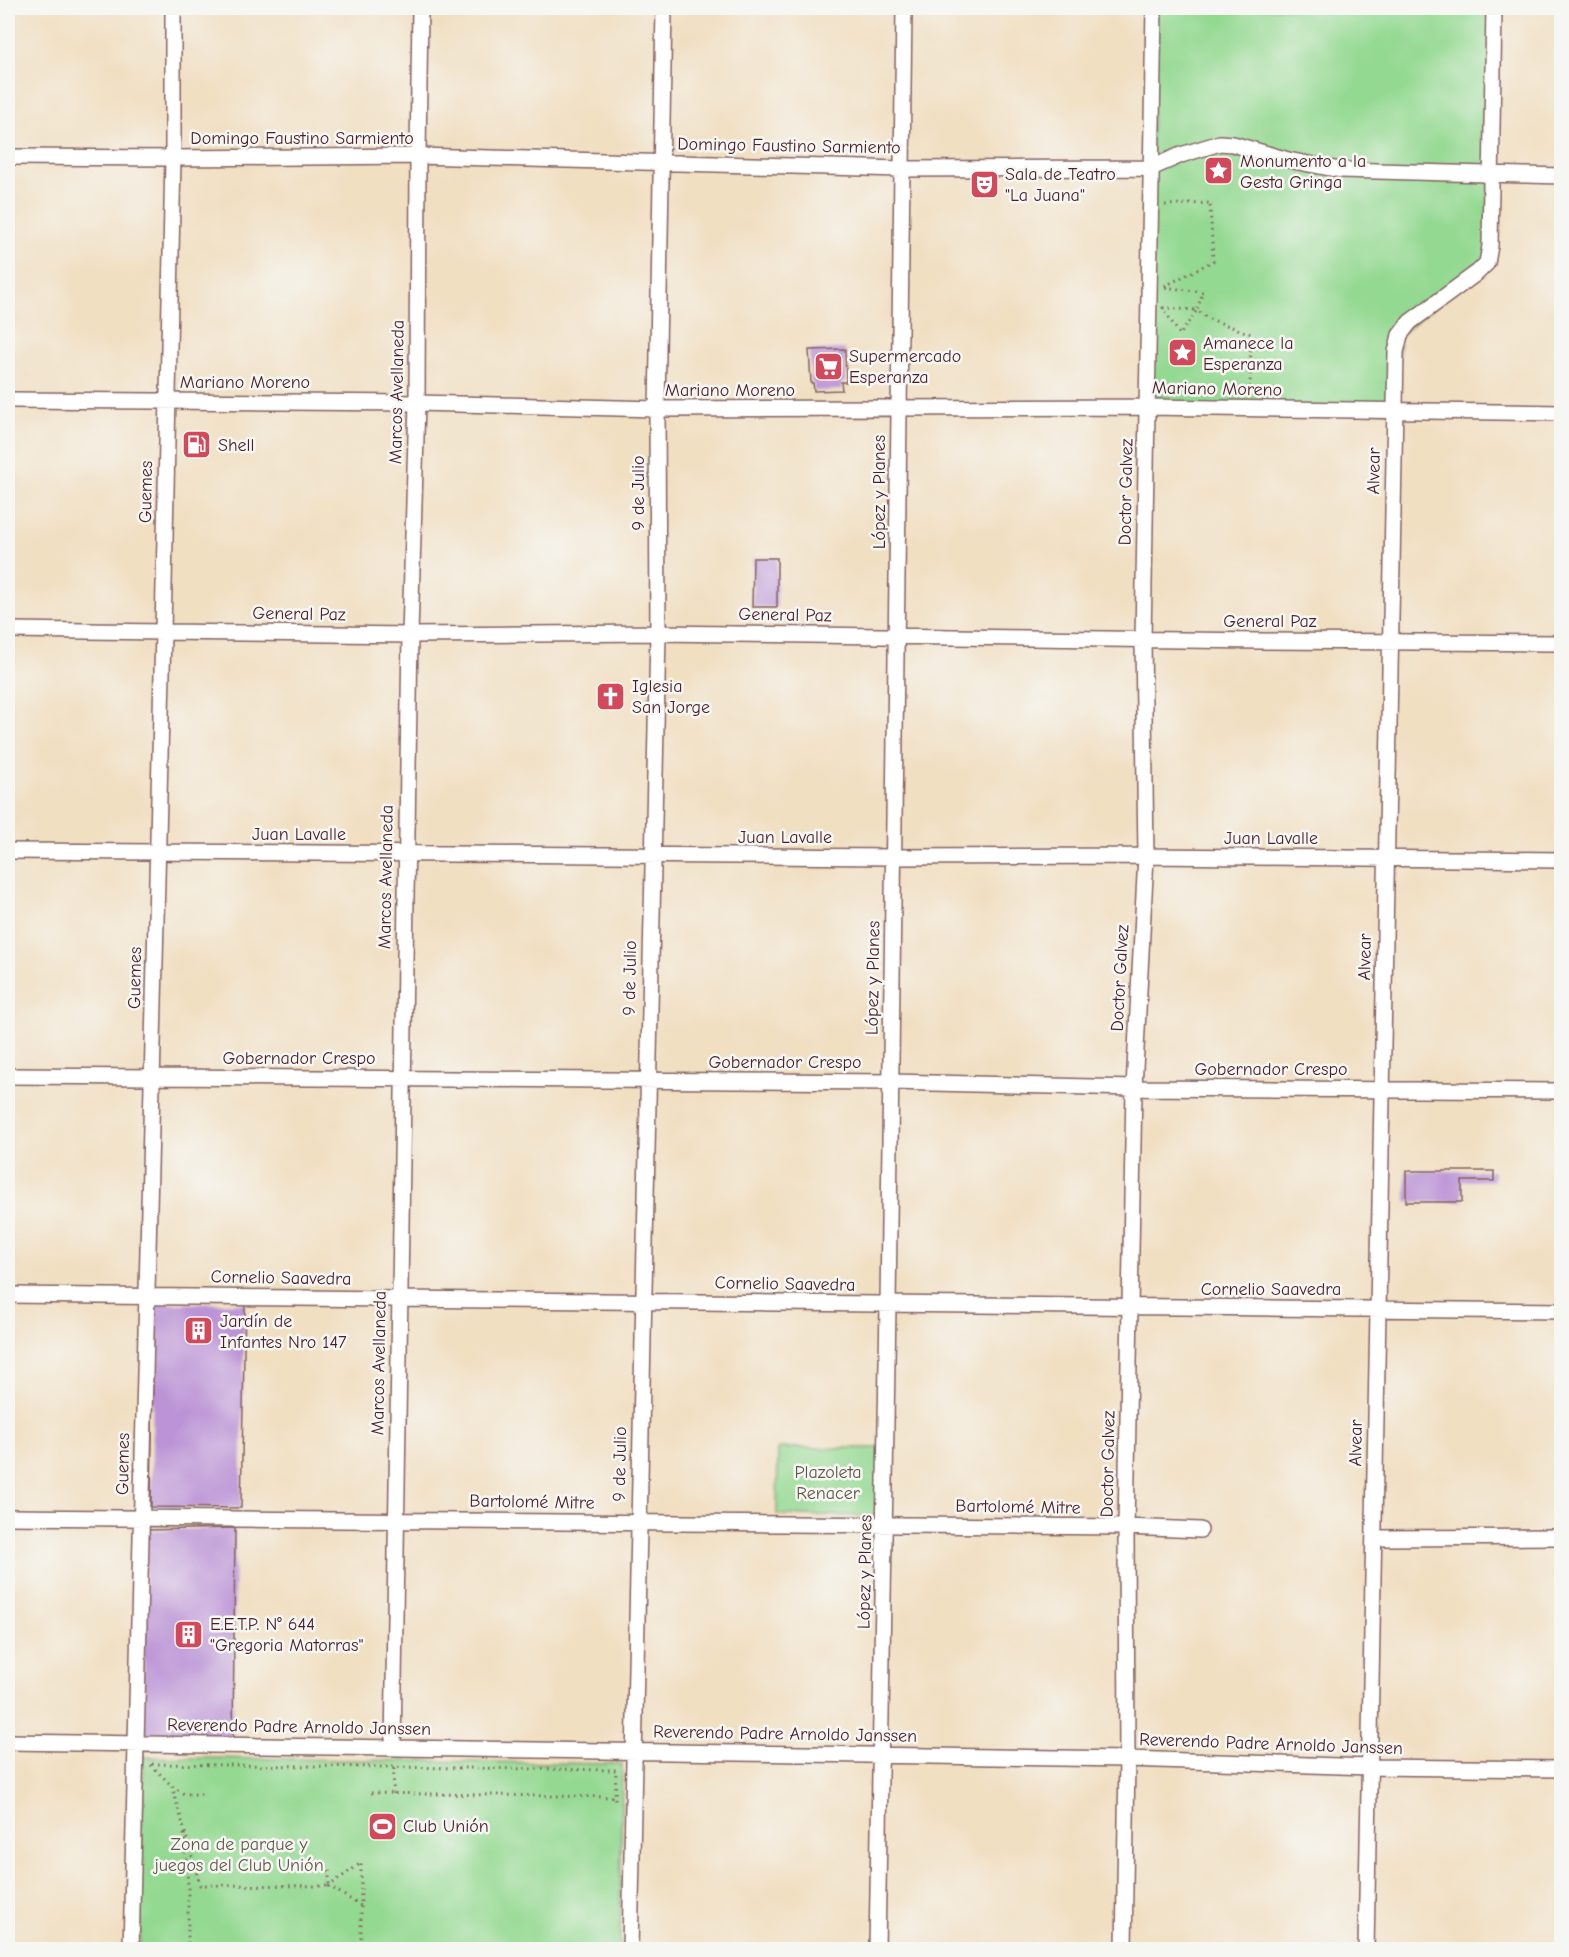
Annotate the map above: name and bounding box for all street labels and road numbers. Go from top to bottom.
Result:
street label: Domingo Faustino Sarmiento [190,128,414,149]
street label: Domingo Faustino Sarmiento [677,134,901,158]
street label: Marcos Avellaneda [385,320,409,464]
street label: Mariano Moreno [180,372,310,393]
street label: Mariano Moreno [1152,377,1282,401]
street label: Mariano Moreno [665,380,795,401]
street label: López y Planes [869,435,890,549]
street label: Doctor Galvez [1115,438,1137,546]
street label: Alvear [1363,446,1385,495]
street label: 9 de Julio [628,455,649,531]
street label: Guemes [135,461,157,523]
street label: General Paz [252,603,346,625]
street label: General Paz [738,604,832,626]
street label: General Paz [1223,611,1317,632]
street label: Marcos Avellaneda [374,805,398,949]
street label: Juan Lavalle [252,824,346,845]
street label: Juan Lavalle [738,827,832,848]
street label: Juan Lavalle [1224,828,1318,849]
street label: López y Planes [862,921,884,1035]
street label: Doctor Galvez [1107,924,1133,1032]
street label: Alvear [1354,932,1376,981]
street label: 9 de Julio [619,940,641,1016]
street label: Guemes [124,947,146,1009]
street label: Gobernador Crespo [222,1048,376,1069]
street label: Gobernador Crespo [708,1052,862,1073]
street label: Gobernador Crespo [1194,1059,1348,1080]
street label: Cornelio Saavedra [211,1266,351,1290]
street label: Cornelio Saavedra [715,1272,855,1296]
street label: Cornelio Saavedra [1201,1279,1341,1300]
street label: Marcos Avellaneda [367,1291,391,1435]
street label: Doctor Galvez [1097,1410,1119,1518]
street label: Alvear [1345,1418,1367,1467]
street label: 9 de Julio [609,1426,631,1502]
street label: Guemes [112,1433,134,1495]
street label: Bartolomé Mitre [469,1490,595,1514]
street label: Bartolomé Mitre [955,1495,1081,1519]
street label: López y Planes [854,1515,876,1629]
street label: Reverendo Padre Arnoldo Janssen [167,1714,431,1740]
street label: Reverendo Padre Arnoldo Janssen [653,1721,917,1747]
street label: Reverendo Padre Arnoldo Janssen [1139,1729,1403,1759]

